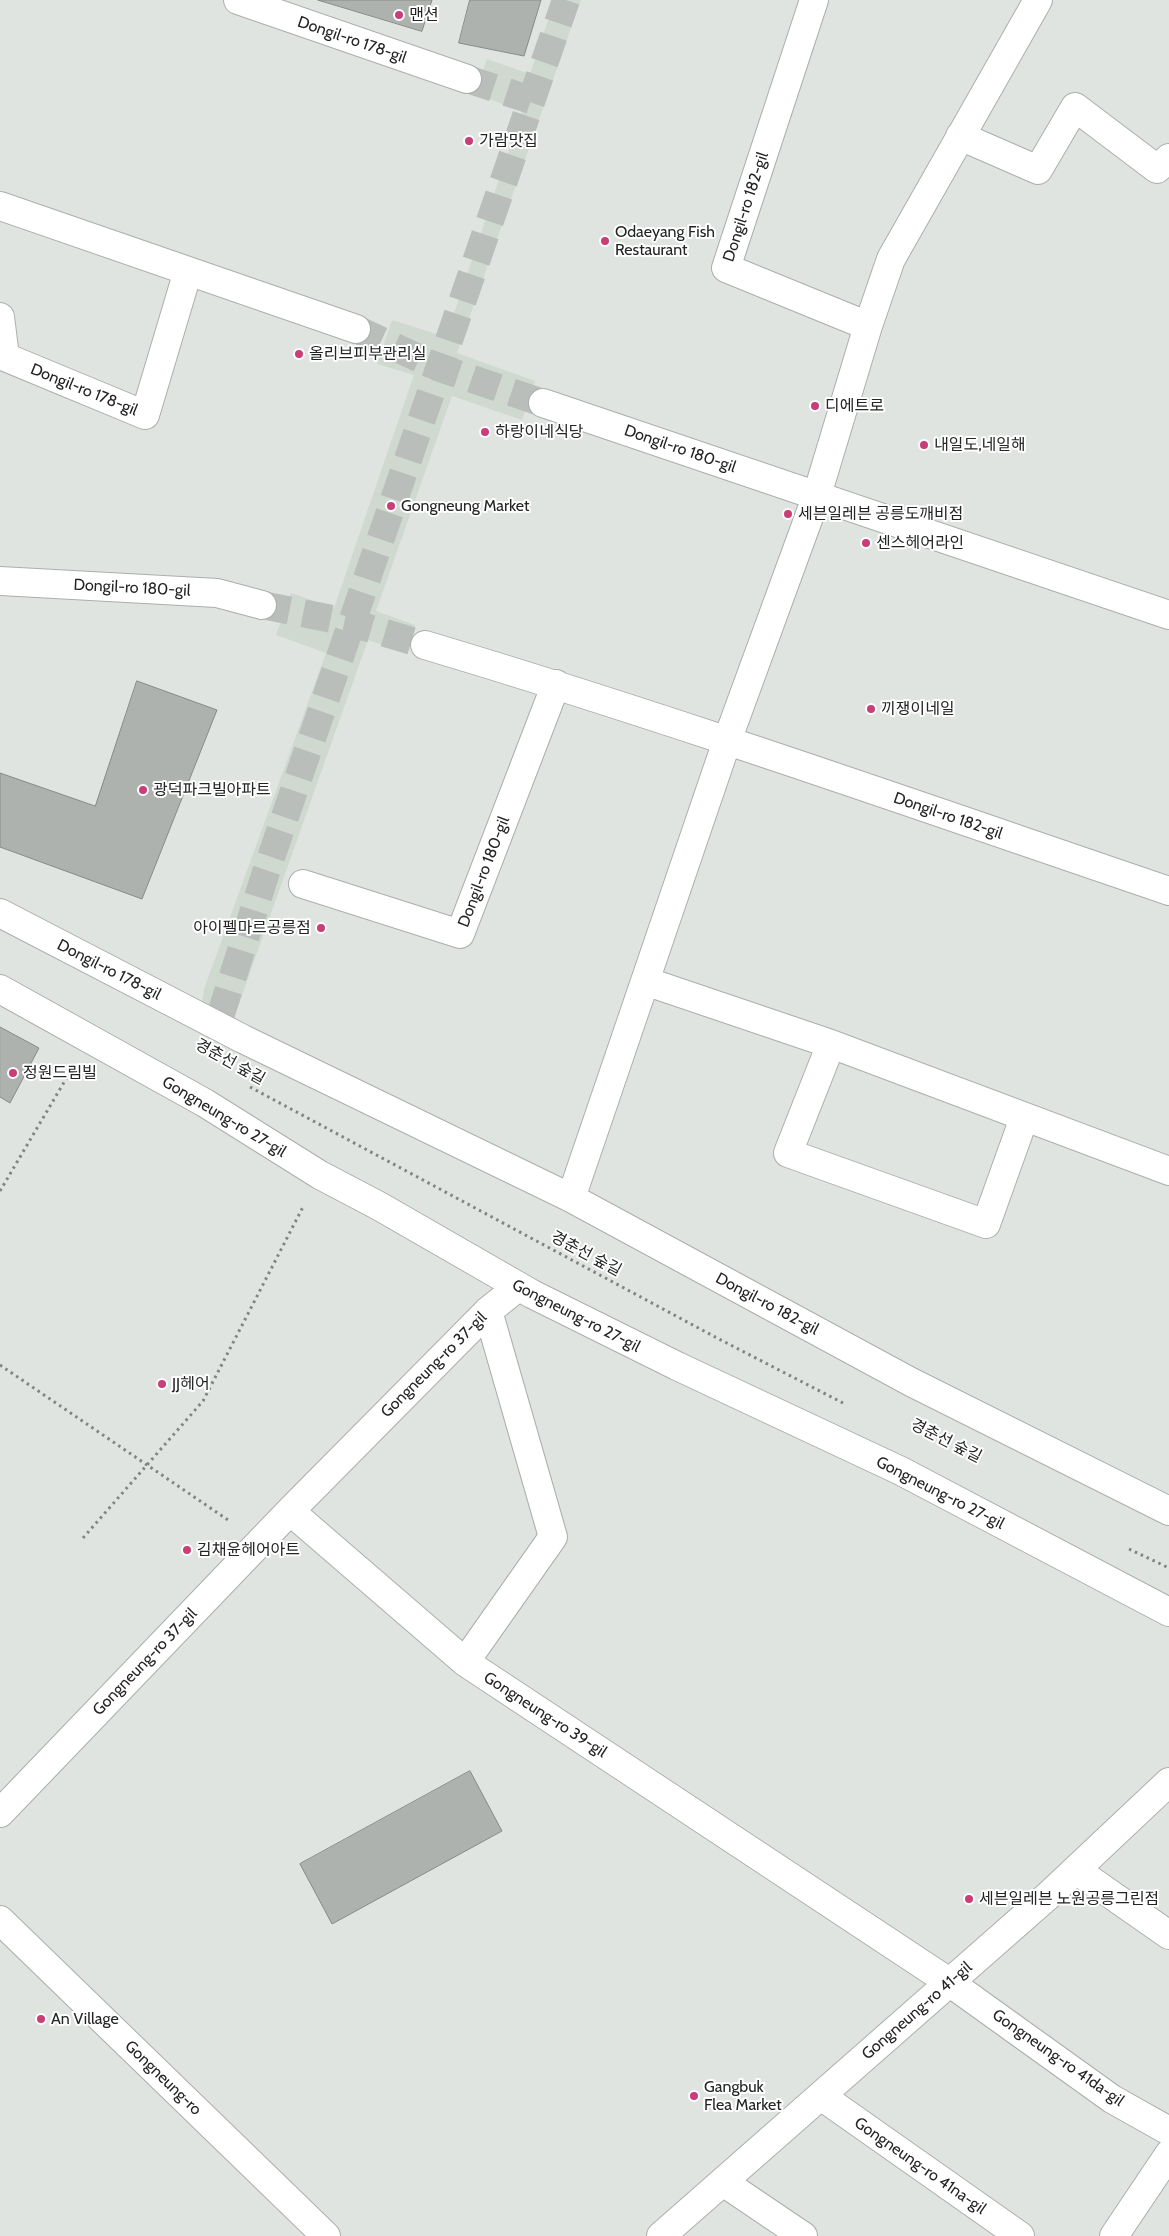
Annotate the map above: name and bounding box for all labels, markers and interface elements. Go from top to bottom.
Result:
place label: 맨션 [409,5,438,25]
marker: 맨션 [393,9,405,21]
street label: Dongil-ro 178-gil [295,12,409,68]
place label: 가람맛집 [479,131,538,151]
marker: 가람맛집 [463,135,475,147]
street label: Dongil-ro 182-gil [719,150,773,264]
place label: Odaeyang Fish Restaurant [615,222,715,260]
marker: Odaeyang Fish Restaurant [599,235,611,247]
place label: 올리브피부관리실 [309,344,427,364]
marker: 올리브피부관리실 [293,348,305,360]
street label: Dongil-ro 178-gil [28,360,140,420]
place label: 디에트로 [825,396,884,416]
marker: 디에트로 [809,400,821,412]
street label: Dongil-ro 180-gil [622,421,738,477]
place label: 하랑이네식당 [495,422,583,442]
marker: 하랑이네식당 [479,426,491,438]
place label: 내일도,네일해 [934,435,1026,455]
marker: 내일도,네일해 [918,439,930,451]
place label: Gongneung Market [401,496,529,516]
marker: Gongneung Market [385,500,397,512]
place label: 세븐일레븐 공릉도깨비점 [798,504,964,524]
marker: 세븐일레븐 공릉도깨비점 [782,508,794,520]
place label: 센스헤어라인 [876,533,964,553]
marker: 센스헤어라인 [860,537,872,549]
street label: Dongil-ro 180-gil [73,575,191,601]
place label: 끼쟁이네일 [881,699,955,719]
marker: 끼쟁이네일 [865,703,877,715]
place label: 광덕파크빌아파트 [153,780,271,800]
marker: 광덕파크빌아파트 [137,784,149,796]
street label: Dongil-ro 182-gil [891,788,1005,844]
street label: Dongil-ro 180-gil [454,814,514,930]
place label: 아이펠마르공릉점 [193,918,311,938]
marker: 아이펠마르공릉점 [315,922,327,934]
street label: Dongil-ro 178-gil [54,936,164,1004]
street label: 경춘선 숲길 [192,1035,268,1089]
place label: 정원드림빌 [23,1063,97,1083]
marker: 정원드림빌 [7,1067,19,1079]
street label: Gongneung-ro 27-gil [159,1072,289,1162]
street label: 경춘선 숲길 [547,1227,625,1281]
street label: Dongil-ro 182-gil [712,1269,822,1339]
street label: Gongneung-ro 27-gil [509,1275,643,1357]
street label: Gongneung-ro 37-gil [377,1308,491,1422]
place label: JJ헤어 [172,1374,210,1394]
marker: JJ헤어 [156,1378,168,1390]
street label: 경춘선 숲길 [907,1415,985,1467]
street label: Gongneung-ro 27-gil [873,1452,1007,1534]
place label: 김채윤헤어아트 [197,1540,300,1560]
marker: 김채윤헤어아트 [181,1544,193,1556]
street label: Gongneung-ro 37-gil [89,1604,201,1720]
street label: Gongneung-ro 39-gil [480,1668,610,1762]
place label: 세븐일레븐 노원공릉그린점 [979,1889,1159,1909]
marker: 세븐일레븐 노원공릉그린점 [963,1893,975,1905]
street label: Gongneung-ro 41-gil [858,1958,976,2064]
street label: Gongneung-ro 41da-gil [989,2005,1127,2111]
place label: An Village [51,2009,119,2029]
marker: An Village [35,2013,47,2025]
street label: Gongneung-ro [121,2037,205,2119]
place label: Gangbuk Flea Market [704,2077,782,2115]
marker: Gangbuk Flea Market [688,2090,700,2102]
street label: Gongneung-ro 41na-gil [851,2113,989,2219]

